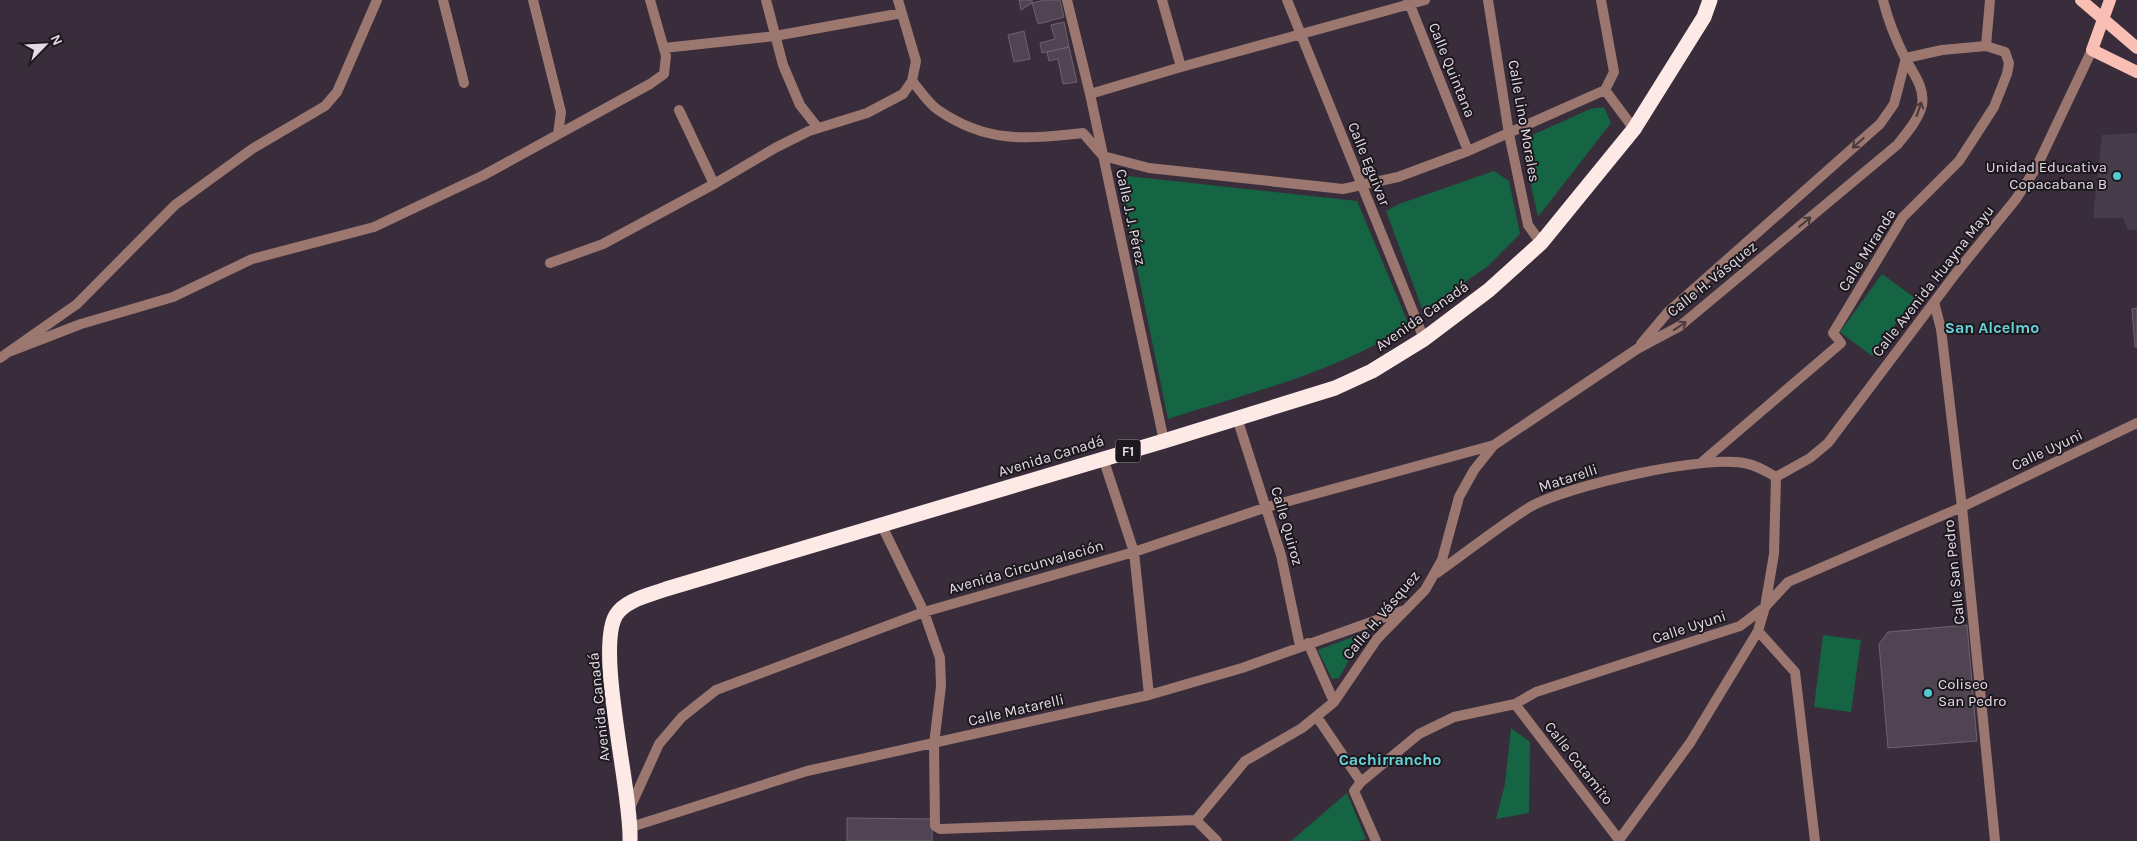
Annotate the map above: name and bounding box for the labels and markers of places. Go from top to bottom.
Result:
place label: Unidad Educativa Copacabana B [1986,158,2107,193]
marker: Unidad Educativa Copacabana B [2111,170,2123,182]
place label: Coliseo San Pedro [1938,675,2006,710]
marker: Coliseo San Pedro [1922,687,1934,699]

